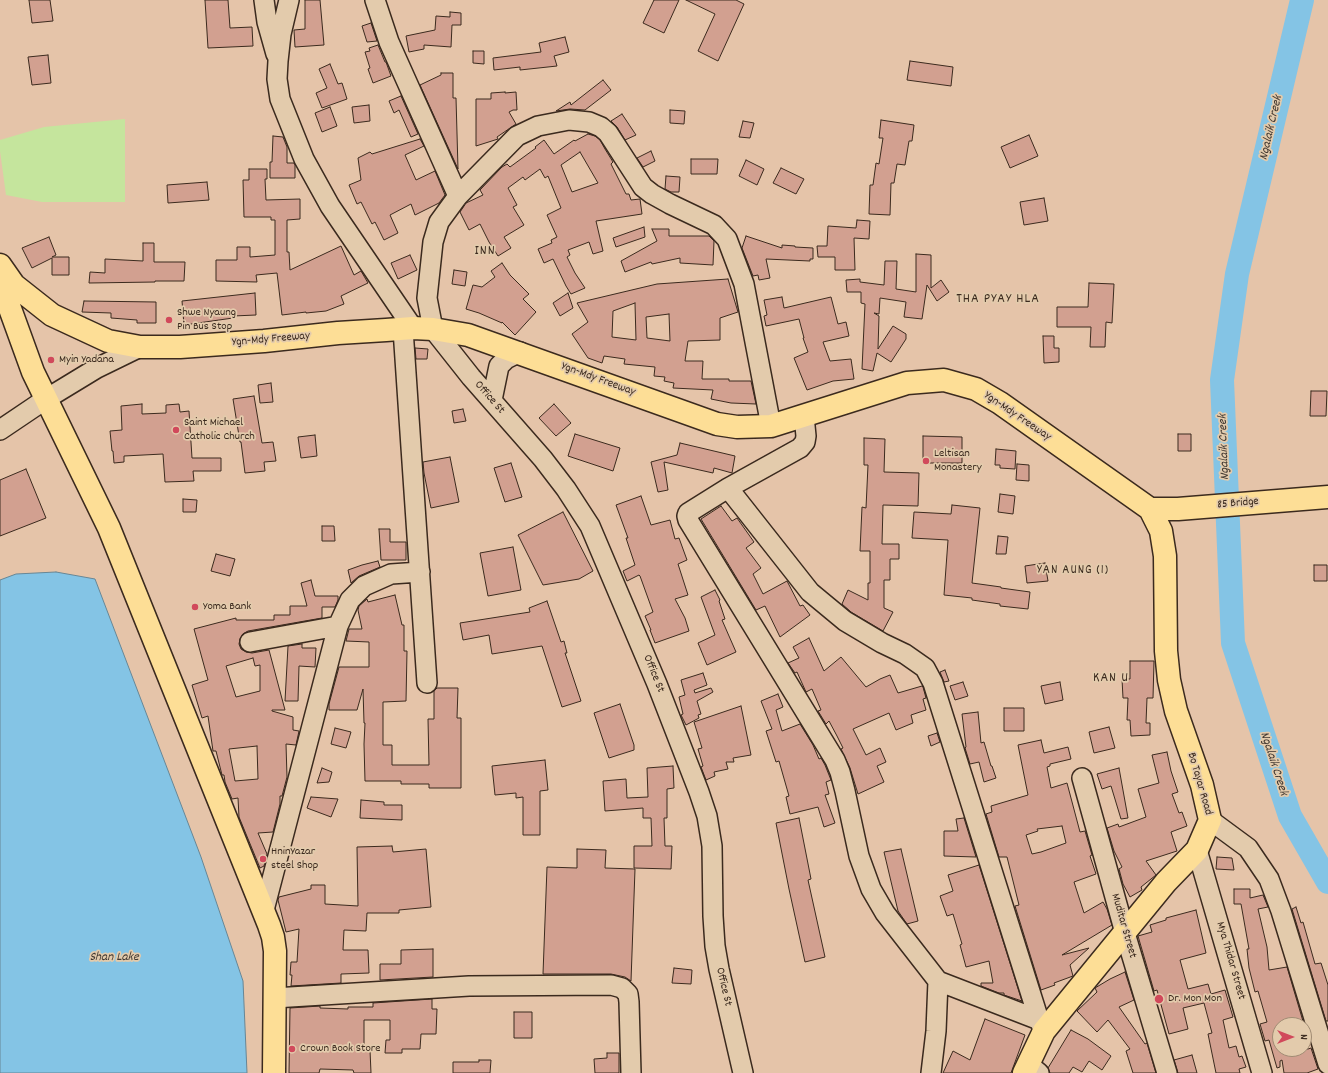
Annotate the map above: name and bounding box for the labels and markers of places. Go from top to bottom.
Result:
place label: Shwe Nyaung Pin Bus Stop [177,306,236,334]
marker: Shwe Nyaung Pin Bus Stop [164,315,174,325]
place label: Myin Yadana [59,353,114,367]
marker: Myin Yadana [46,355,56,365]
place label: Saint Michael Catholic Church [184,416,255,444]
marker: Saint Michael Catholic Church [171,425,181,435]
place label: Leltisan Monastery [934,447,982,475]
marker: Leltisan Monastery [921,456,931,466]
place label: Yoma Bank [203,600,251,614]
marker: Yoma Bank [190,602,200,612]
place label: HninYazar steel Shop [271,845,318,873]
marker: HninYazar steel Shop [258,854,268,864]
place label: Dr. Mon Mon [1168,992,1222,1006]
marker: Dr. Mon Mon [1153,993,1165,1005]
place label: Crown Book Store [300,1042,381,1056]
marker: Crown Book Store [287,1044,297,1054]

